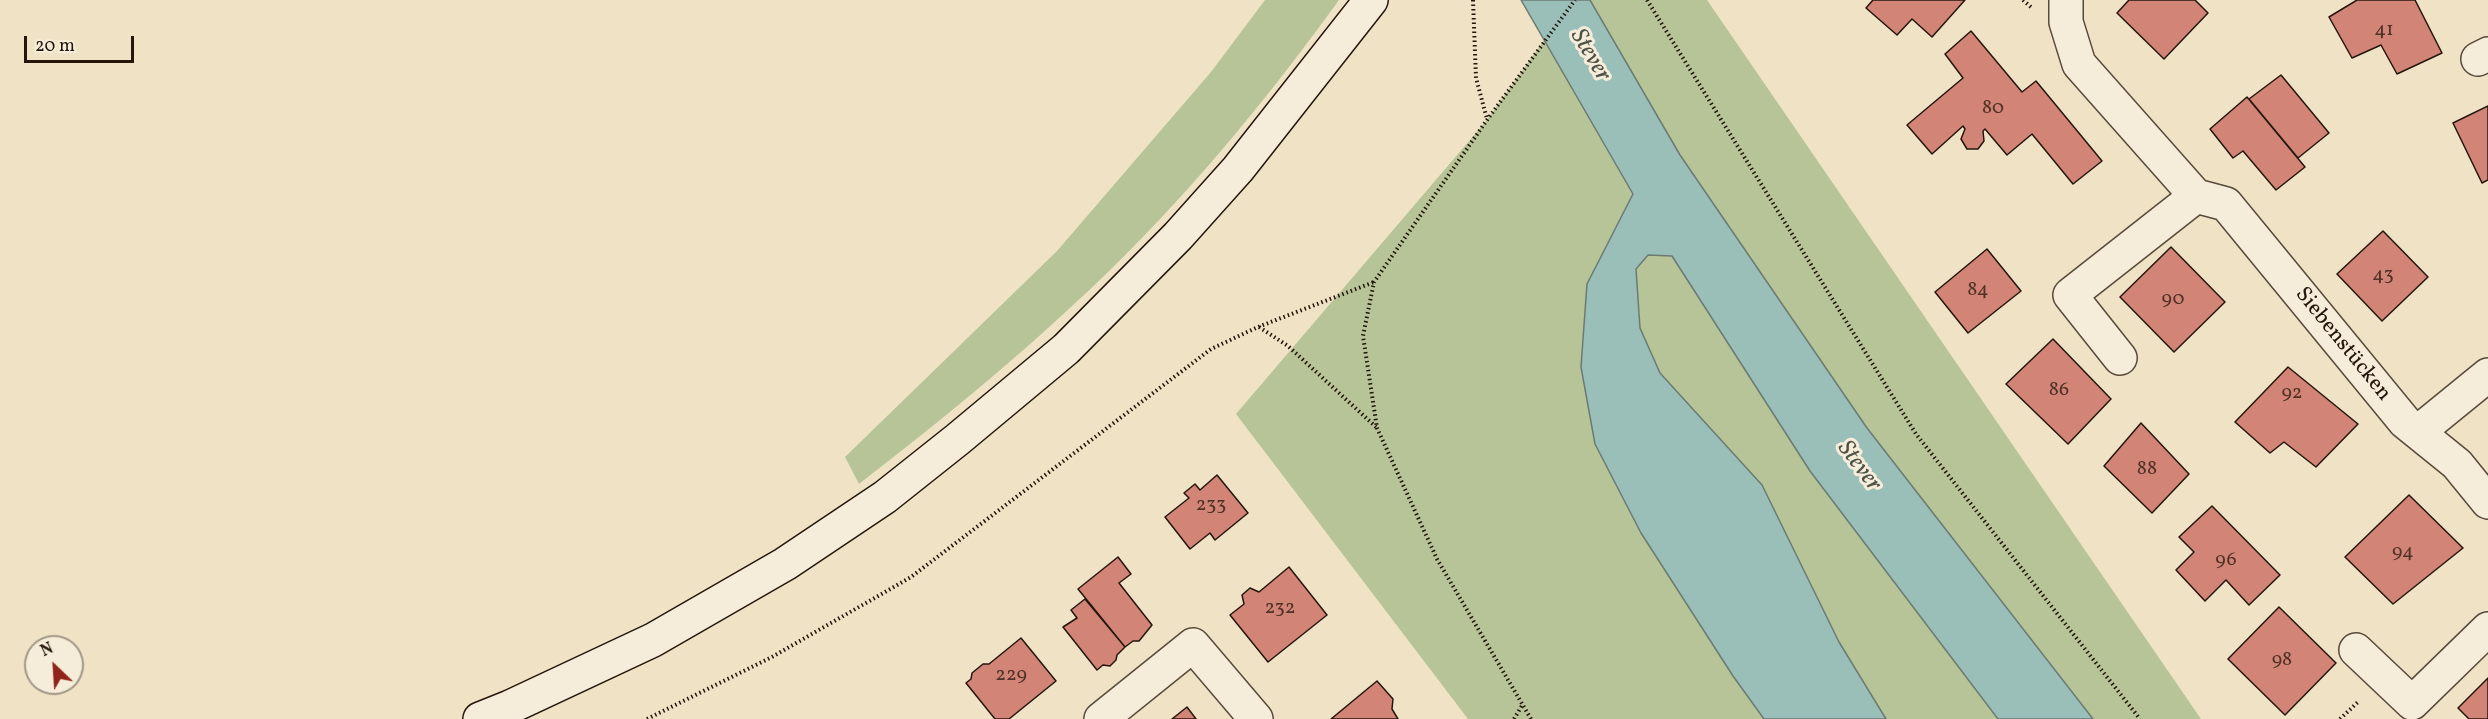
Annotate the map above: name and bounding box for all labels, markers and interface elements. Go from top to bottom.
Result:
house number: 41 [2374,19,2394,43]
scale bar [27,24,136,62]
water label: Stever [1562,24,1616,88]
text: 20 m [35,34,75,59]
house number: 80 [1982,97,2004,121]
house number: 43 [2372,264,2394,288]
house number: 84 [1967,279,1989,303]
street label: Siebenstücken [2288,283,2396,407]
house number: 90 [2162,288,2184,312]
house number: 86 [2049,379,2069,403]
house number: 92 [2281,382,2303,406]
water label: Stever [1830,436,1886,498]
house number: 88 [2137,458,2157,482]
house number: 233 [1196,494,1226,518]
house number: 94 [2392,541,2414,565]
house number: 96 [2215,549,2237,573]
house number: 232 [1264,597,1296,621]
north arrow [24,635,84,695]
text: N [37,638,57,663]
house number: 98 [2272,649,2292,673]
house number: 229 [995,664,1027,688]

